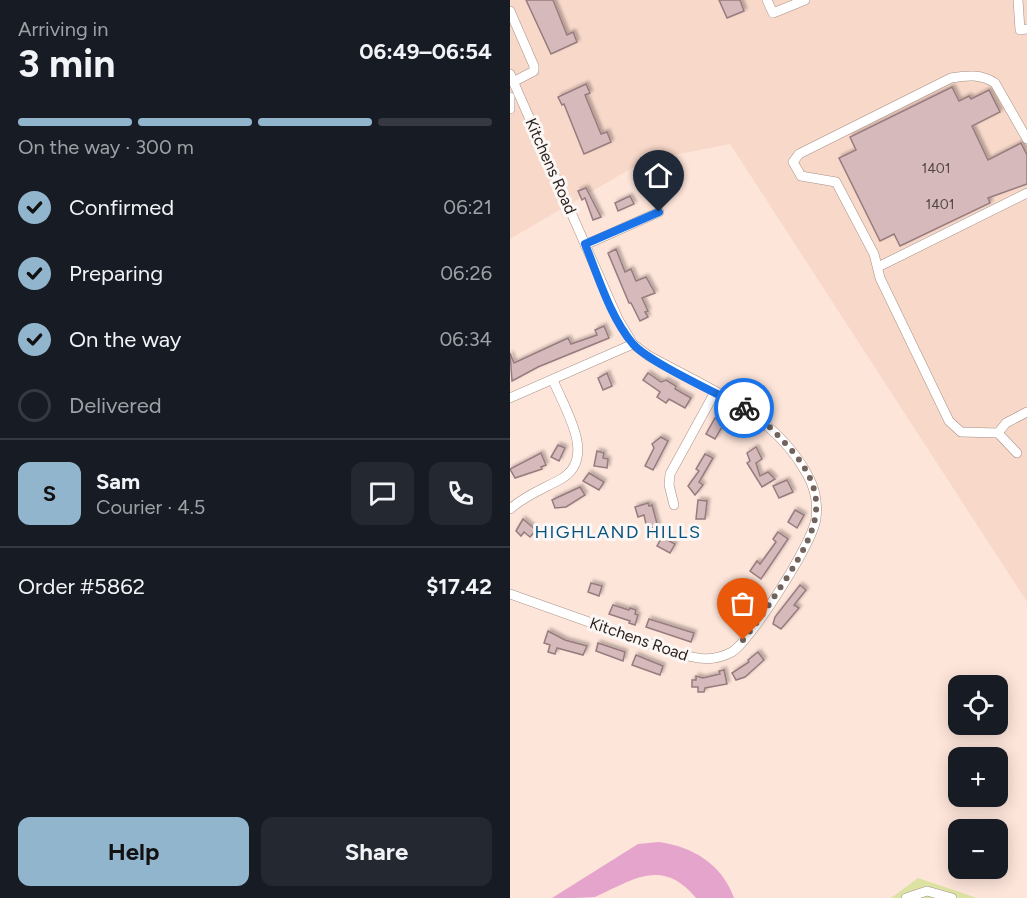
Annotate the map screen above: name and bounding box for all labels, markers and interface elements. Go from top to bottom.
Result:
text: Arriving in [18,17,108,41]
text: 06:49–06:54 [359,38,492,65]
text: 3 min [18,40,115,87]
street label: Kitchens Road [521,115,581,217]
text: On the way · 300 m [18,135,194,159]
pin [633,150,684,212]
icon: home [642,159,675,192]
house number: 1401 [921,160,951,177]
icon: check [18,191,51,224]
text: Confirmed [69,194,174,221]
text: 06:21 [443,195,492,219]
house number: 1401 [925,196,955,213]
icon: check [18,257,51,290]
text: Preparing [69,260,163,287]
text: 06:26 [440,261,492,285]
icon: check [18,323,51,356]
text: On the way [69,326,181,353]
text: 06:34 [440,327,492,351]
courier [714,378,774,438]
text: Delivered [69,392,162,419]
icon: bike [728,392,761,425]
button: chat [351,462,414,525]
button: phone [429,462,492,525]
text: Sam [96,468,140,495]
text: S [43,480,56,507]
text: Courier · 4.5 [96,495,205,519]
district label: HIGHLAND HILLS [534,521,702,543]
text: Order #5862 [18,573,145,600]
text: $17.42 [426,573,492,600]
pin [717,578,768,640]
icon: bag [726,587,759,620]
street label: Kitchens Road [587,613,691,665]
map controls [948,675,1008,879]
button: locate [948,675,1008,735]
button: + [948,747,1008,807]
button: Help [18,817,249,886]
button: Share [261,817,492,886]
button: − [948,819,1008,879]

